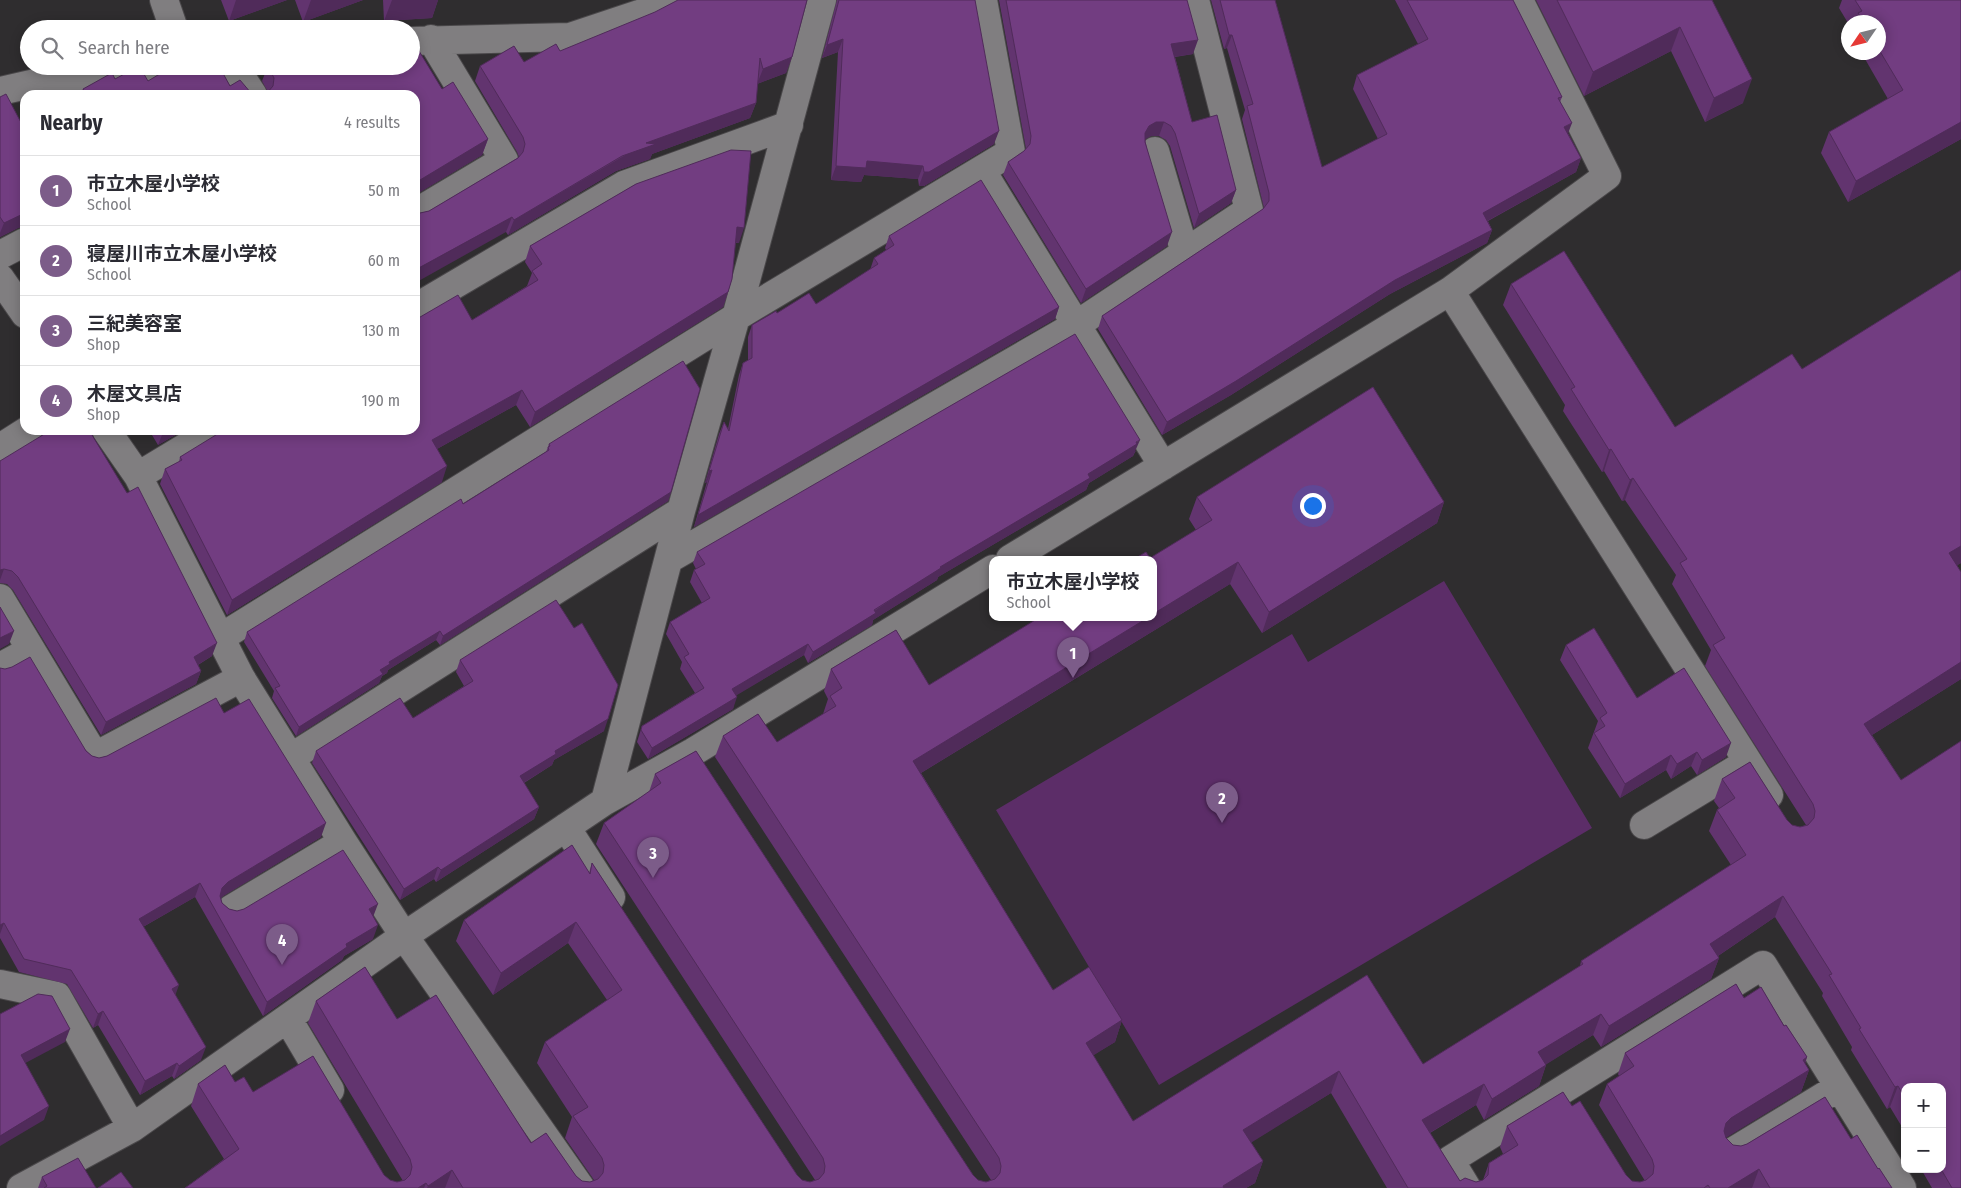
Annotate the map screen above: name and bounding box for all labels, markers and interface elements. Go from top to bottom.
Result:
north arrow [1841,15,1886,60]
search box [20,20,420,75]
icon: search [38,34,66,62]
text: Search here [78,36,170,59]
text: Nearby [40,110,102,136]
text: 4 results [344,113,400,132]
text: 市立木屋小学校 [87,172,220,195]
text: 1 [53,181,59,200]
text: 50 m [368,181,400,200]
text: School [87,195,131,214]
text: 寝屋川市立木屋小学校 [87,242,277,265]
text: 2 [52,251,60,270]
text: 60 m [368,251,400,270]
text: School [87,265,131,284]
text: 三紀美容室 [87,312,182,335]
text: 3 [52,321,60,340]
text: 130 m [362,321,400,340]
text: Shop [87,335,120,354]
text: 木屋文具店 [87,382,182,405]
text: 4 [52,391,60,410]
text: 190 m [362,391,400,410]
text: Shop [87,405,120,424]
your location [1300,493,1326,519]
popup [989,556,1157,621]
text: 市立木屋小学校 [1006,570,1140,593]
text: School [1006,593,1051,612]
pin: 1 [1057,637,1089,678]
pin: 2 [1206,782,1238,823]
pin: 3 [637,837,669,878]
pin: 4 [266,924,298,965]
map controls [1901,1083,1946,1173]
button: + [1901,1083,1946,1128]
button: − [1901,1128,1946,1173]

